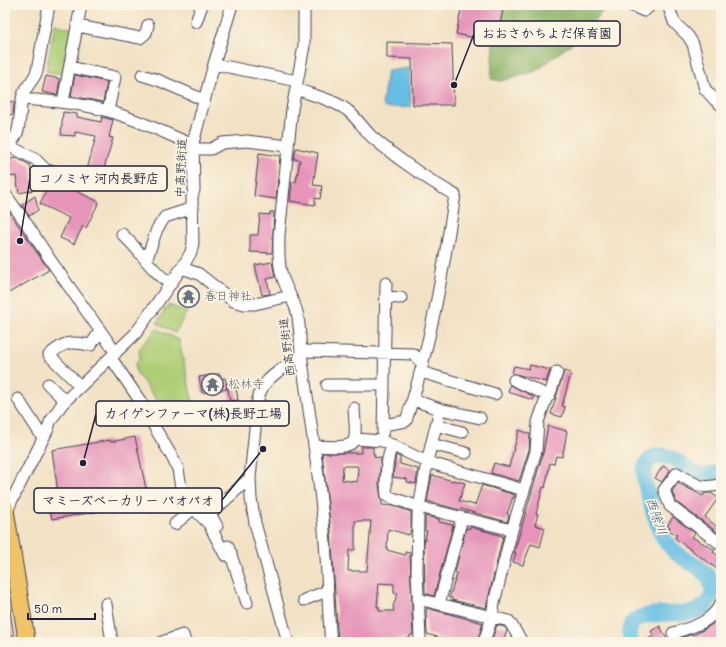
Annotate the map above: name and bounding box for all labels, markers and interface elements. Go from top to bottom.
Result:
callout: おおさかちよだ保育園 [474,21,620,46]
text: おおさかちよだ保育園 [482,25,612,42]
street label: 中高野街道 [172,138,189,198]
callout: コノミヤ 河内長野店 [30,166,167,191]
text: コノミヤ 河内長野店 [39,170,159,187]
temple icon: 春日神社 [176,283,202,309]
place label: 春日神社 [204,288,252,303]
street label: 西高野街道 [275,316,298,378]
temple icon: 松林寺 [200,371,226,397]
place label: 松林寺 [228,376,264,391]
callout: カイゲンファーマ(株)長野工場 [96,401,289,426]
text: カイゲンファーマ(株)長野工場 [104,405,282,422]
callout: マミーズベーカリー パオパオ [34,488,222,513]
text: マミーズベーカリー パオパオ [42,492,214,509]
water label: 西除川 [642,495,671,537]
scale bar [28,595,95,621]
text: 50 m [34,601,63,616]

